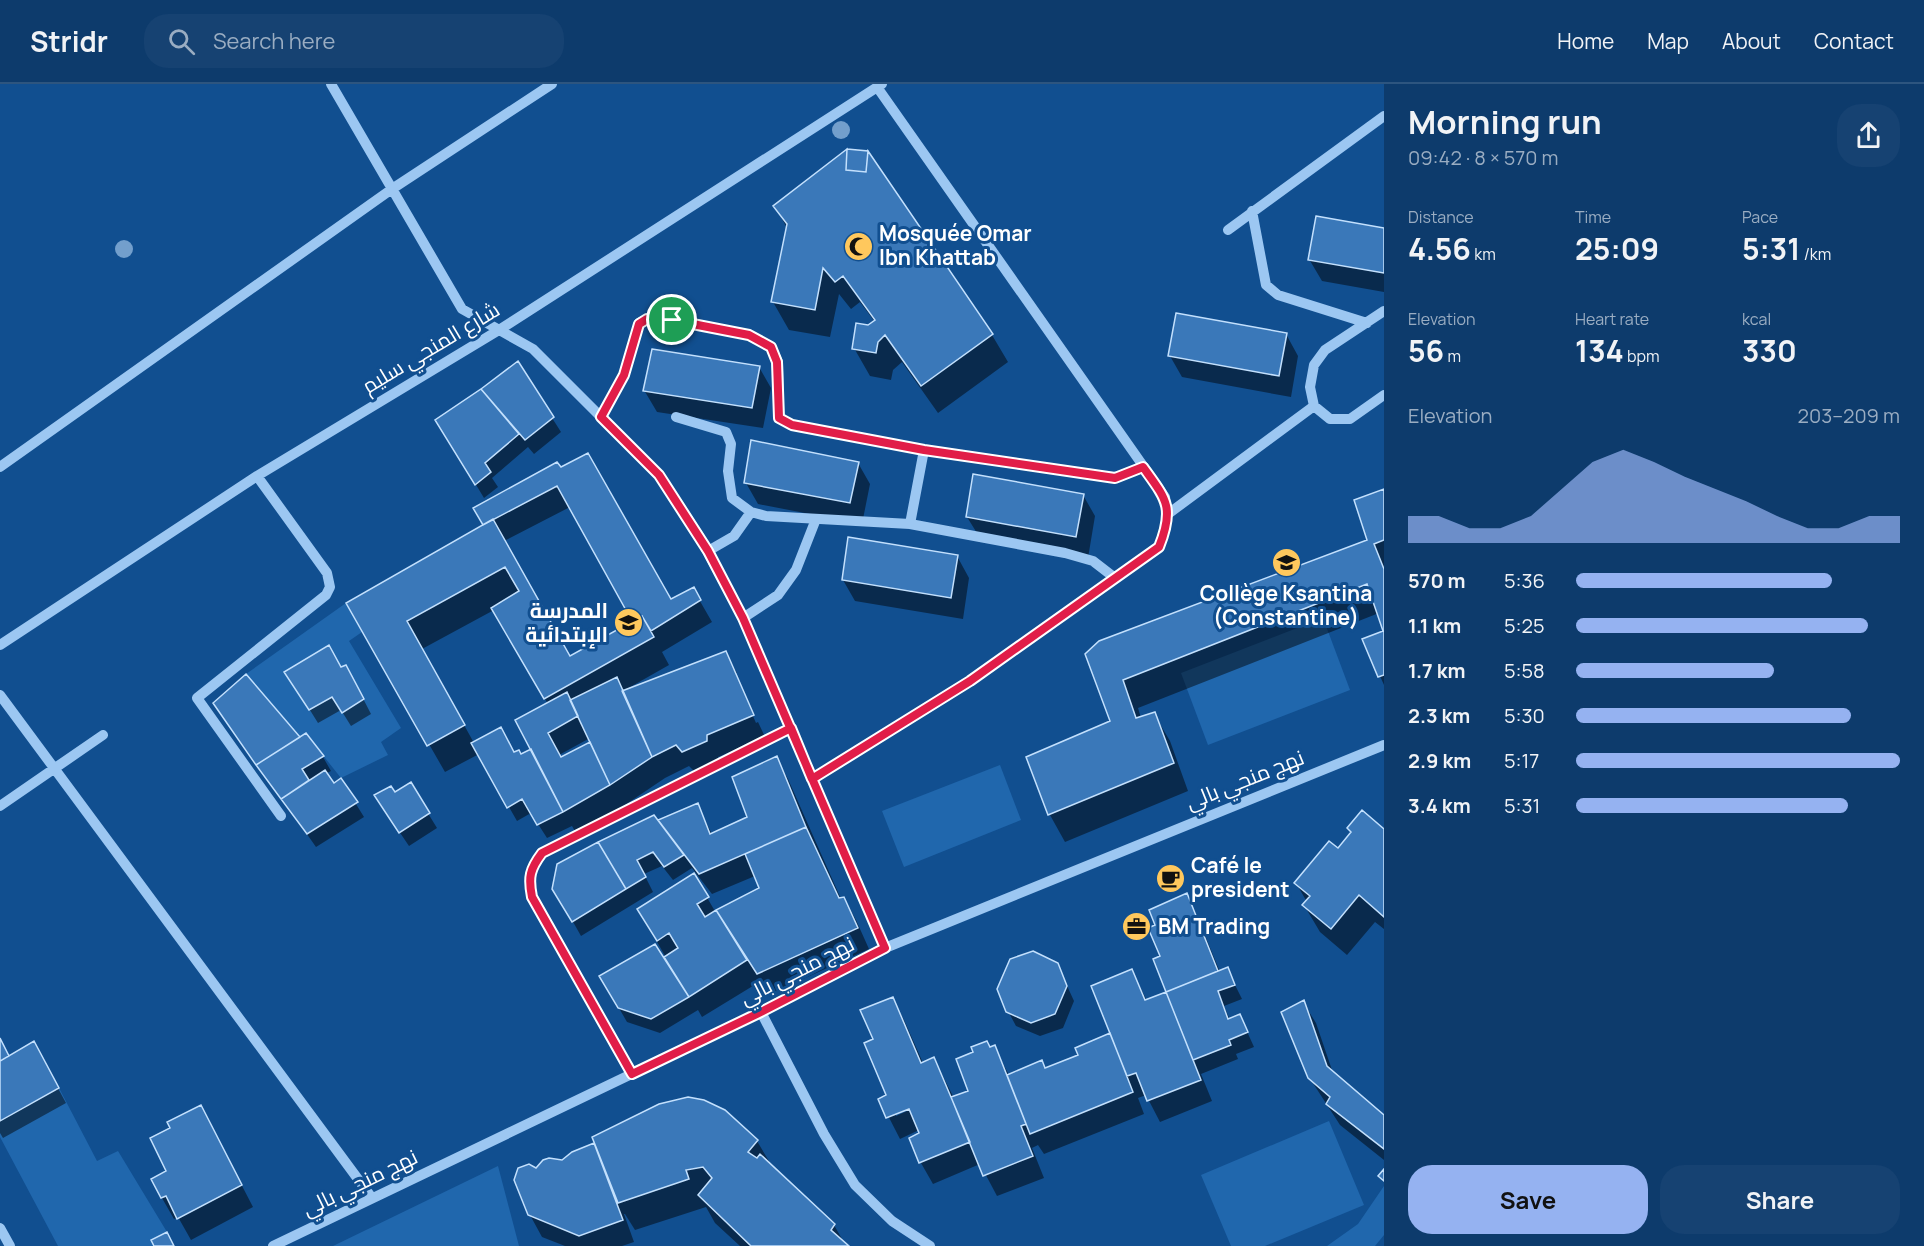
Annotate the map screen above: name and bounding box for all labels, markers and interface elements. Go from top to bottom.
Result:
search box [144,14,564,68]
text: Stridr [30,22,108,60]
icon: search [165,25,198,58]
text: Search here [213,26,335,56]
text: Home [1557,27,1614,55]
text: Map [1647,27,1689,55]
text: About [1722,27,1781,55]
text: Contact [1814,27,1894,55]
text: Morning run [1408,99,1602,144]
button: share [1837,104,1900,167]
text: 09:42 · 8 × 570 m [1408,144,1558,171]
text: Distance [1408,206,1474,228]
text: Time [1575,206,1611,228]
text: Pace [1742,206,1778,228]
place label: Mosquée Omar Ibn Khattab [879,219,1032,271]
text: 4.56 [1408,228,1471,269]
text: 25:09 [1575,228,1659,269]
text: 5:31 [1742,228,1800,269]
mosque icon: Mosquée Omar Ibn Khattab [842,230,874,262]
text: km [1471,243,1496,265]
text: /km [1800,243,1831,265]
pin [646,294,697,345]
street label: شارع المنجي سليم [356,295,506,402]
icon: arrive [655,303,688,336]
text: Elevation [1408,308,1476,330]
text: Heart rate [1575,308,1649,330]
text: kcal [1742,308,1771,330]
text: 56 [1408,330,1444,371]
text: 134 [1575,330,1624,371]
text: 330 [1742,330,1797,371]
text: m [1444,345,1461,367]
text: bpm [1624,345,1660,367]
text: Elevation [1408,402,1492,429]
text: 203–209 m [1798,402,1900,429]
school or university icon: Collège Ksantina (Constantine) [1270,547,1302,579]
text: 570 m [1408,567,1466,594]
text: 5:36 [1504,567,1545,594]
place label: Collège Ksantina (Constantine) [1200,579,1372,631]
place label: المدرسة الإبتدائية [525,596,608,649]
school or university icon: المدرسة الإبتدائية [613,607,645,639]
text: 1.1 km [1408,612,1461,639]
text: 5:25 [1504,612,1544,639]
text: 1.7 km [1408,657,1465,684]
text: 5:58 [1504,657,1545,684]
text: 2.3 km [1408,702,1470,729]
text: 5:30 [1504,702,1545,729]
street label: نهج منجي بالي [1181,743,1309,818]
text: 2.9 km [1408,747,1471,774]
text: 5:17 [1504,747,1539,774]
text: 3.4 km [1408,792,1471,819]
text: 5:31 [1504,792,1540,819]
place label: Café le president [1191,851,1290,903]
cafe icon: Café le president [1154,862,1186,894]
office icon: BM Trading [1121,911,1153,943]
place label: BM Trading [1158,912,1270,940]
street label: نهج منجي بالي [734,929,860,1014]
street label: نهج منجي بالي [297,1142,423,1225]
button: Save [1408,1165,1648,1234]
button: Share [1660,1165,1900,1234]

